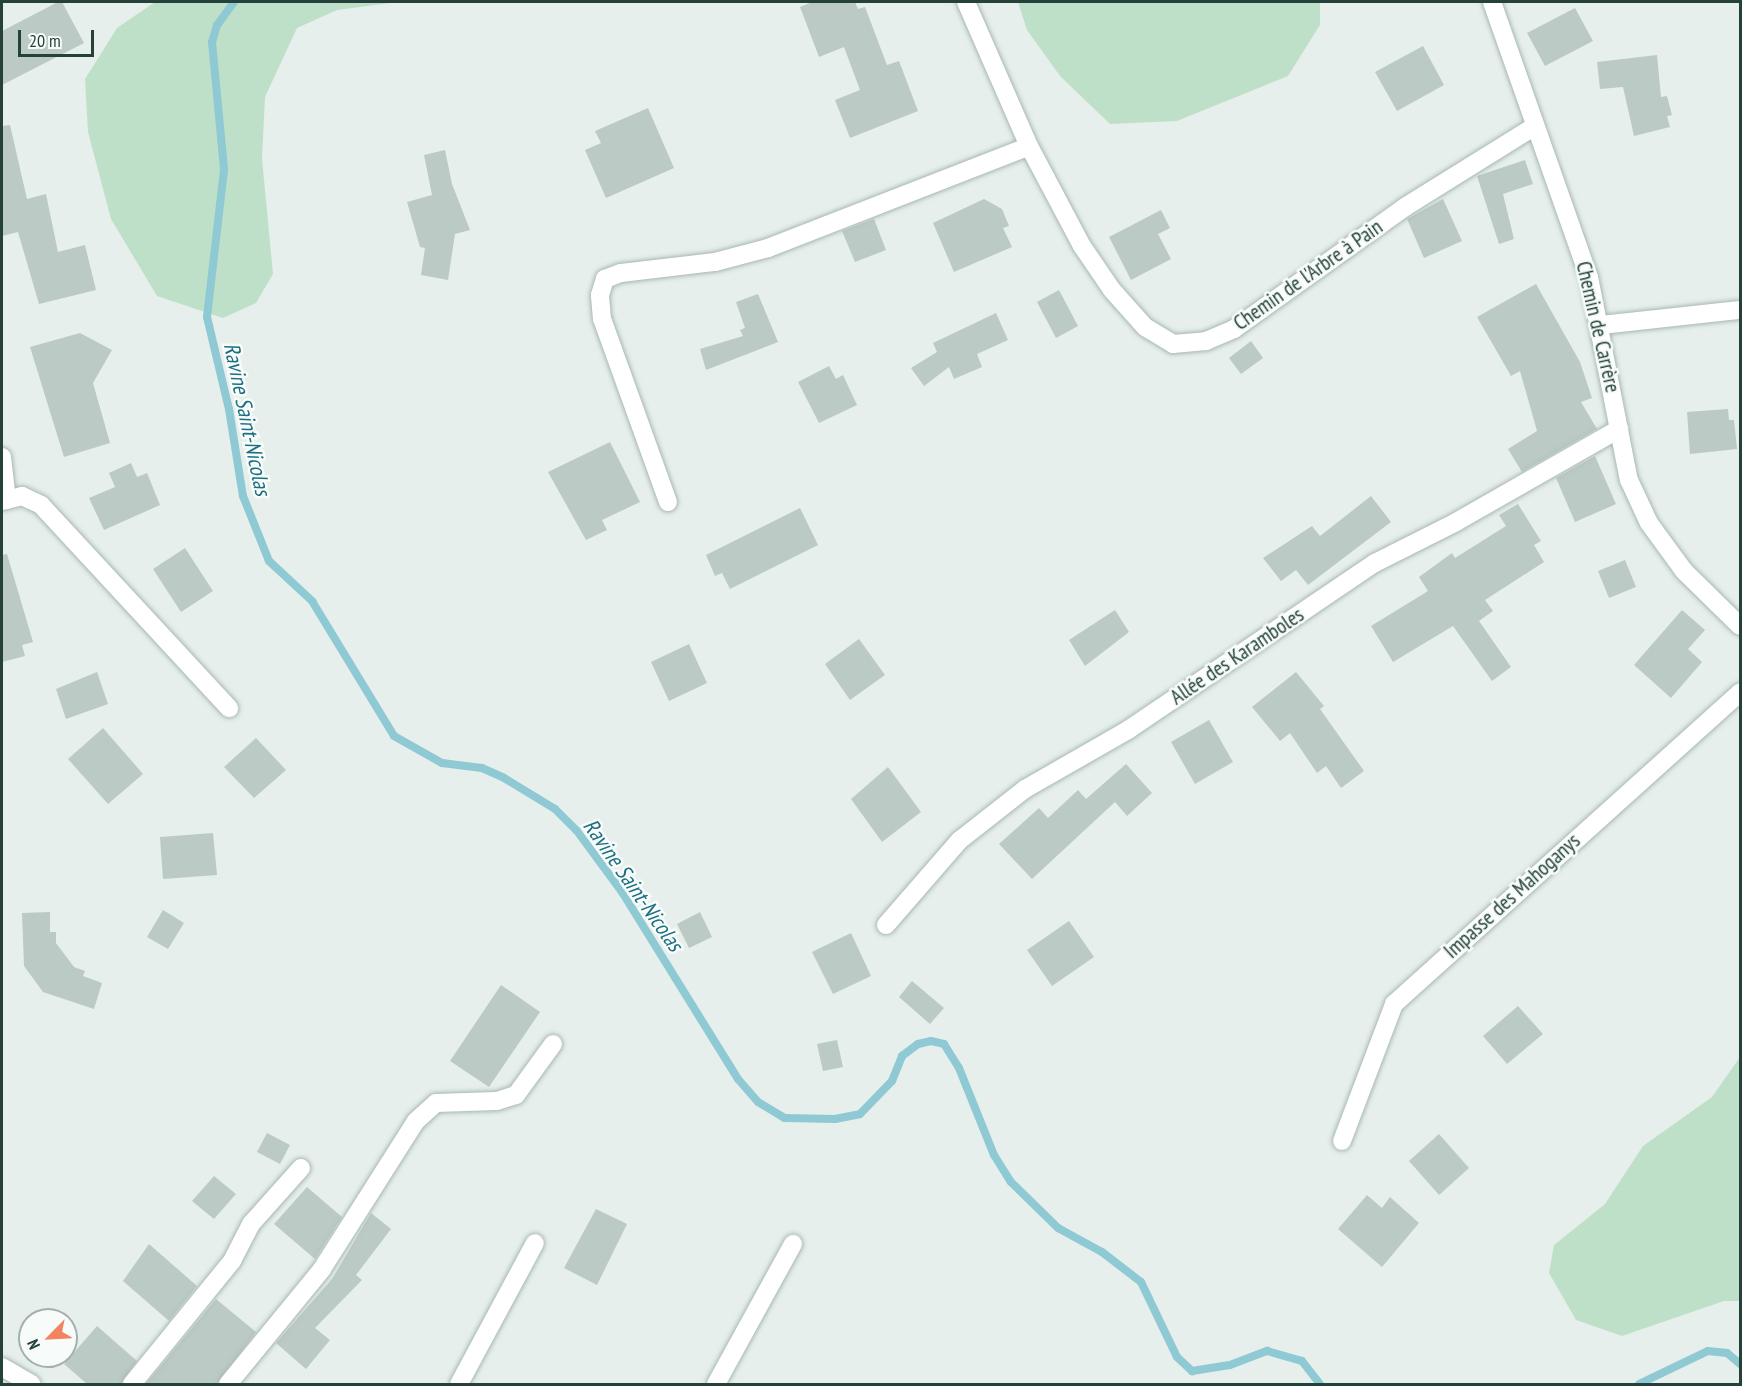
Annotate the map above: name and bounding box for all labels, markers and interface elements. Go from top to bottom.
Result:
scale bar [21,18,98,56]
text: 20 m [29,29,61,52]
street label: Chemin de l'Arbre à Pain [1229,214,1387,336]
street label: Chemin de Carrère [1571,259,1625,395]
water label: Ravine Saint-Nicolas [218,340,276,498]
street label: Allée des Karamboles [1165,602,1309,710]
water label: Ravine Saint-Nicolas [578,814,688,956]
street label: Impasse des Mahoganys [1439,828,1585,964]
north arrow [18,1308,78,1368]
text: N [22,1337,44,1353]

